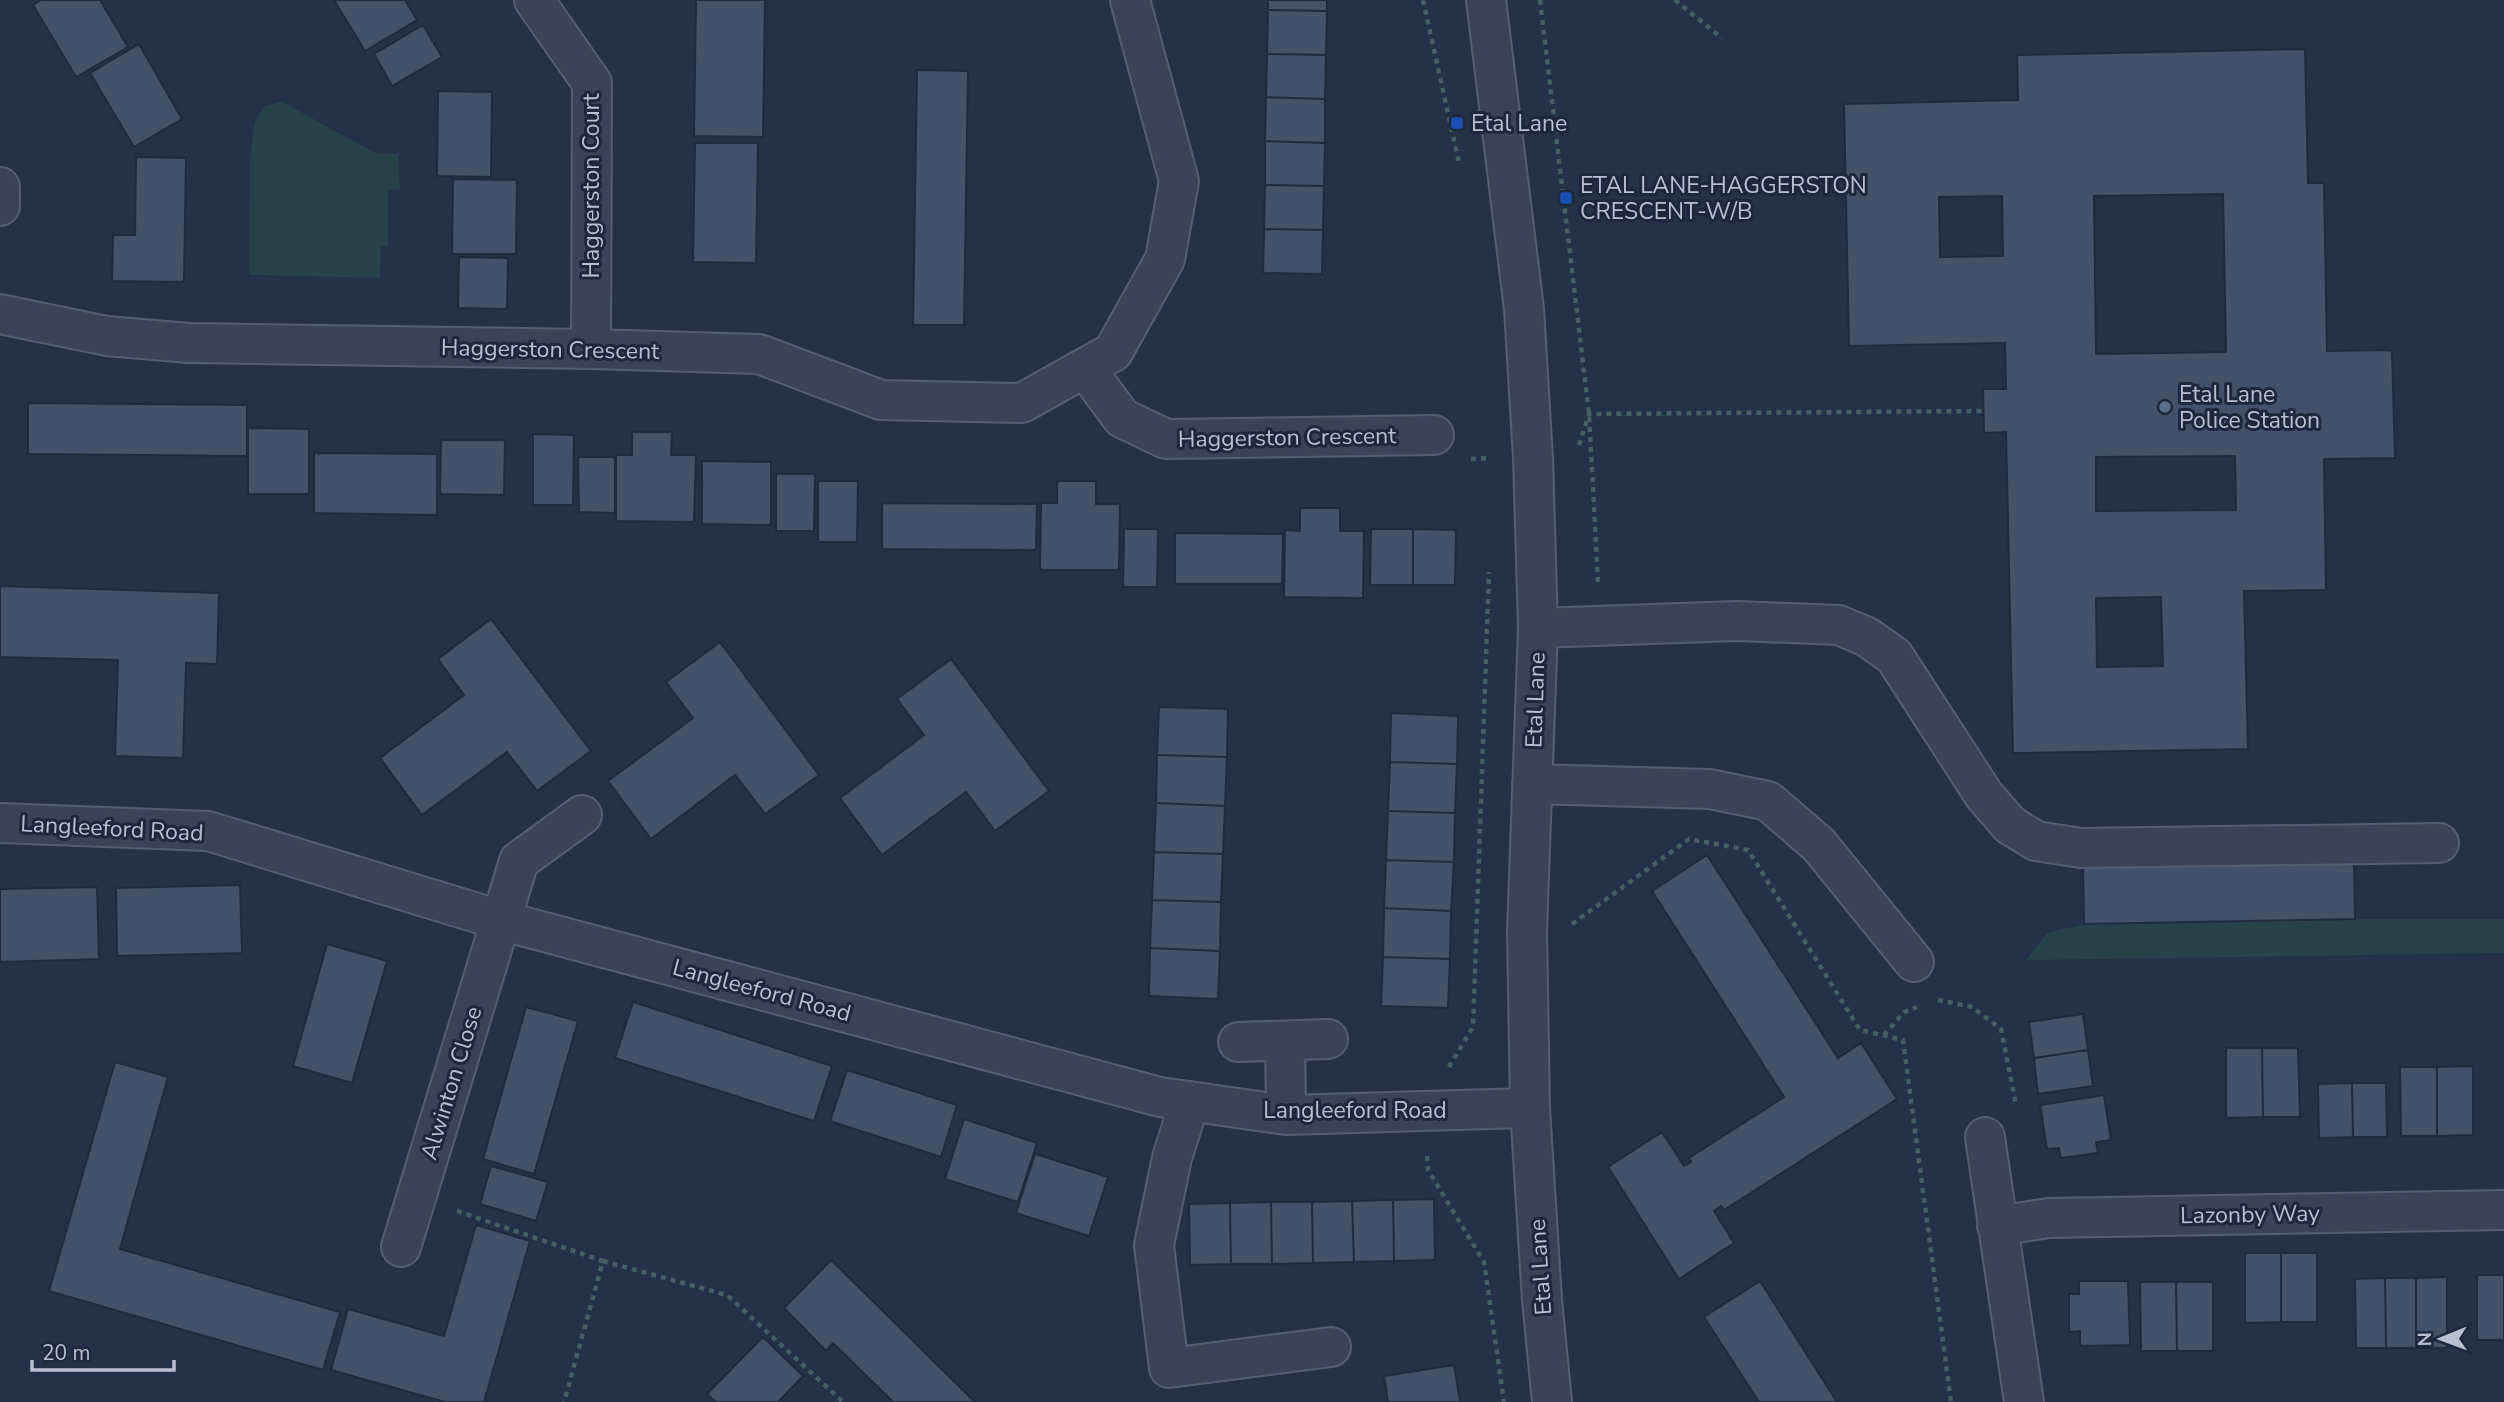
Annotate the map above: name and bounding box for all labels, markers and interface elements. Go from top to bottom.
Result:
street label: Haggerston Court [576,93,607,278]
place label: Etal Lane [1471,108,1567,139]
marker: Etal Lane [1449,115,1465,131]
place label: ETAL LANE-HAGGERSTON CRESCENT-W/B [1580,170,1867,227]
marker: ETAL LANE-HAGGERSTON CRESCENT-W/B [1558,190,1574,206]
street label: Haggerston Crescent [441,332,660,367]
place label: Etal Lane Police Station [2179,379,2320,436]
marker: Etal Lane Police Station [2157,399,2173,415]
street label: Haggerston Crescent [1178,420,1397,455]
street label: Etal Lane [1518,651,1553,749]
street label: Langleeford Road [20,808,204,849]
street label: Langleeford Road [669,952,854,1029]
street label: Alwinton Close [413,1003,490,1164]
street label: Langleeford Road [1263,1095,1447,1126]
street label: Lazonby Way [2180,1198,2320,1231]
street label: Etal Lane [1522,1218,1559,1316]
north arrow [2406,1304,2476,1374]
scale bar [32,1328,173,1372]
text: N [2412,1332,2438,1347]
text: 20 m [42,1339,91,1367]

